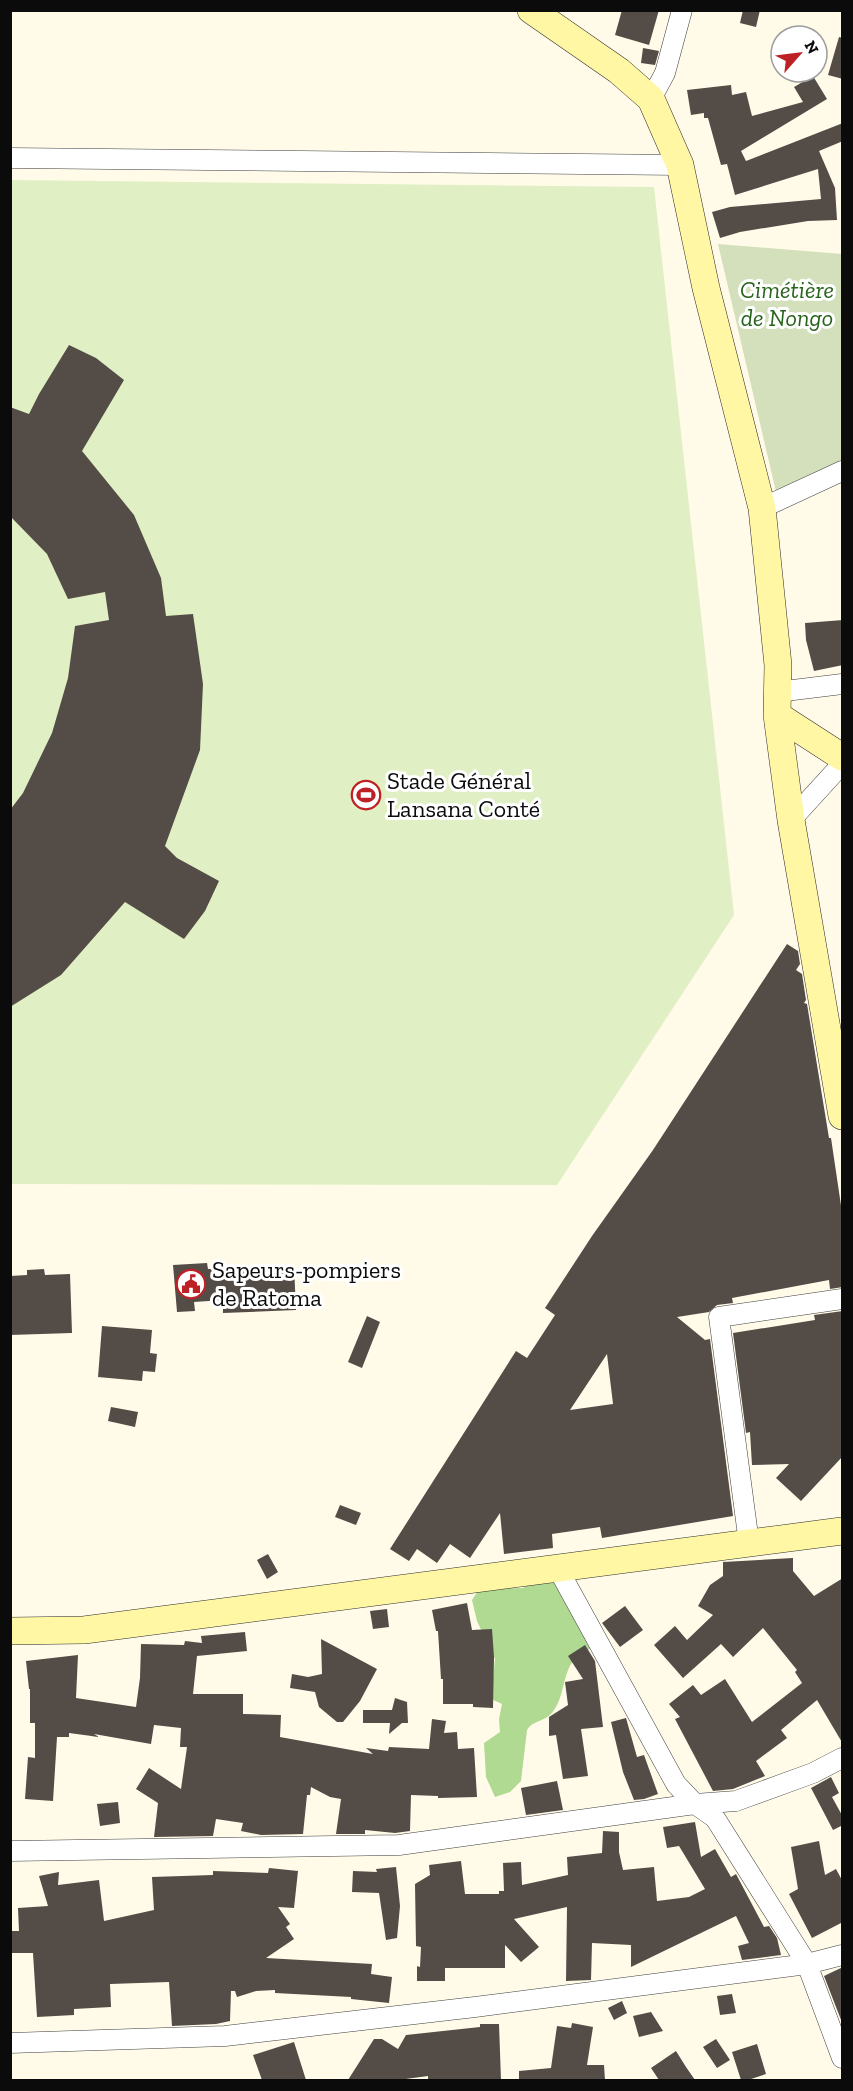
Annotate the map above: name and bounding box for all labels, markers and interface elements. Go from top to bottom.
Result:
north arrow [769,24,829,84]
text: N [801,37,823,57]
park label: Cimétière de Nongo [740,275,834,332]
place label: Stade Général Lansana Conté [387,766,540,823]
sports icon: Stade Général Lansana Conté [350,779,382,811]
place label: Sapeurs-pompiers de Ratoma [212,1255,401,1312]
public building icon: Sapeurs-pompiers de Ratoma [175,1268,207,1300]

